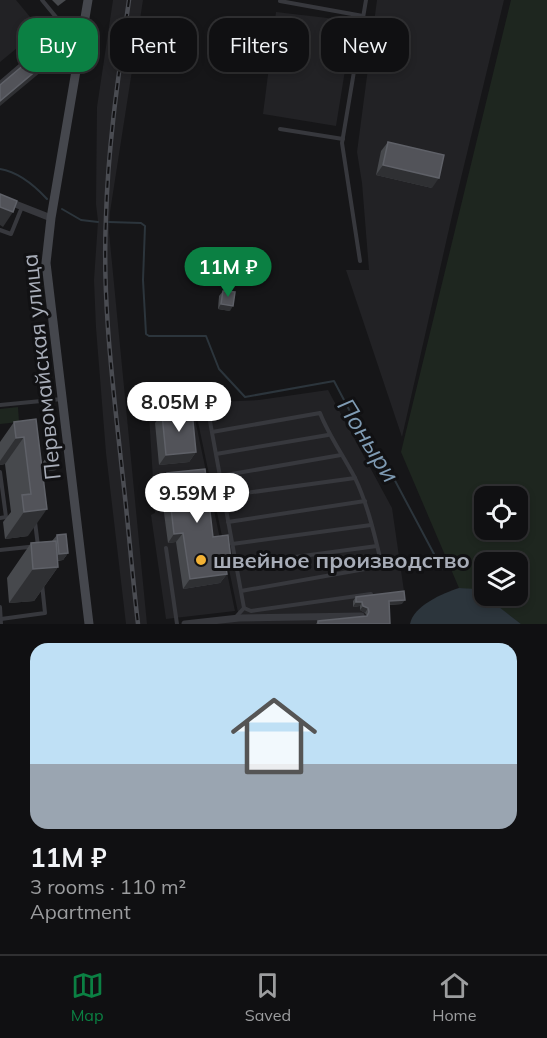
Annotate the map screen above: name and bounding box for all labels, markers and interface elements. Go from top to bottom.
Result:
chip: Buy [18,18,98,72]
chip: Rent [110,18,197,72]
chip: Filters [209,18,309,72]
chip: New [321,18,409,72]
pin: 11M ₽ [186,247,270,298]
street label: Первомайская улица [15,253,67,481]
text: 11M ₽ [199,254,257,279]
pin: 8.05M ₽ [124,382,234,433]
text: 8.05M ₽ [141,389,217,414]
water label: Поныри [332,392,406,488]
pin: 9.59M ₽ [142,473,252,524]
text: 9.59M ₽ [159,480,235,505]
map controls [474,486,528,606]
button: locate [474,486,528,540]
place label: швейное производство [213,546,470,574]
button: layers [474,552,528,606]
marker: швейное производство [194,553,208,567]
icon: home [220,682,328,790]
text: 11M ₽ [30,841,107,874]
text: 3 rooms · 110 m² [30,874,186,899]
text: Apartment [30,899,131,924]
tab: Map [71,969,104,1025]
tab: Saved [245,969,291,1025]
tab: Home [432,969,476,1025]

